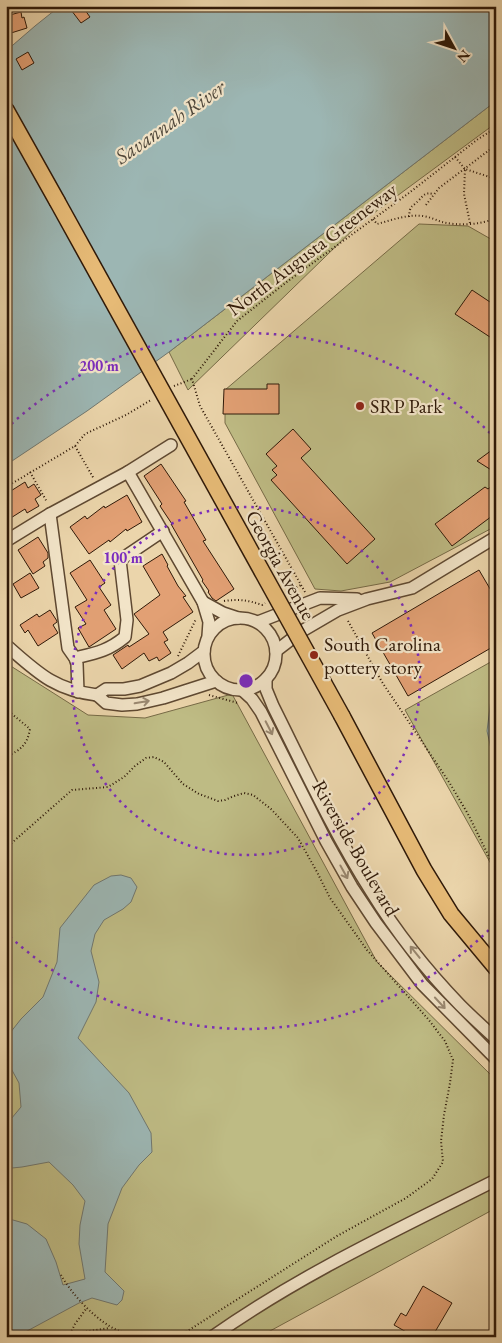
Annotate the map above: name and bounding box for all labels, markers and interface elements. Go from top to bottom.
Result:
north arrow [430,22,480,72]
text: N [453,46,474,67]
water label: Savannah River [108,73,231,170]
street label: North Augusta Greeneway [222,176,402,321]
text: 200 m [79,356,119,375]
place label: SRP Park [370,393,443,419]
marker: SRP Park [354,400,366,412]
street label: Georgia Avenue [240,505,322,625]
text: 100 m [103,548,143,567]
place label: South Carolina pottery story [324,631,441,680]
marker: South Carolina pottery story [308,649,320,661]
centre of rings [237,672,255,690]
one-way arrow [134,697,150,707]
one-way arrow [265,720,274,735]
street label: Riverside Boulevard [306,775,406,922]
one-way arrow [339,865,349,879]
one-way arrow [410,946,421,959]
one-way arrow [434,996,446,1009]

